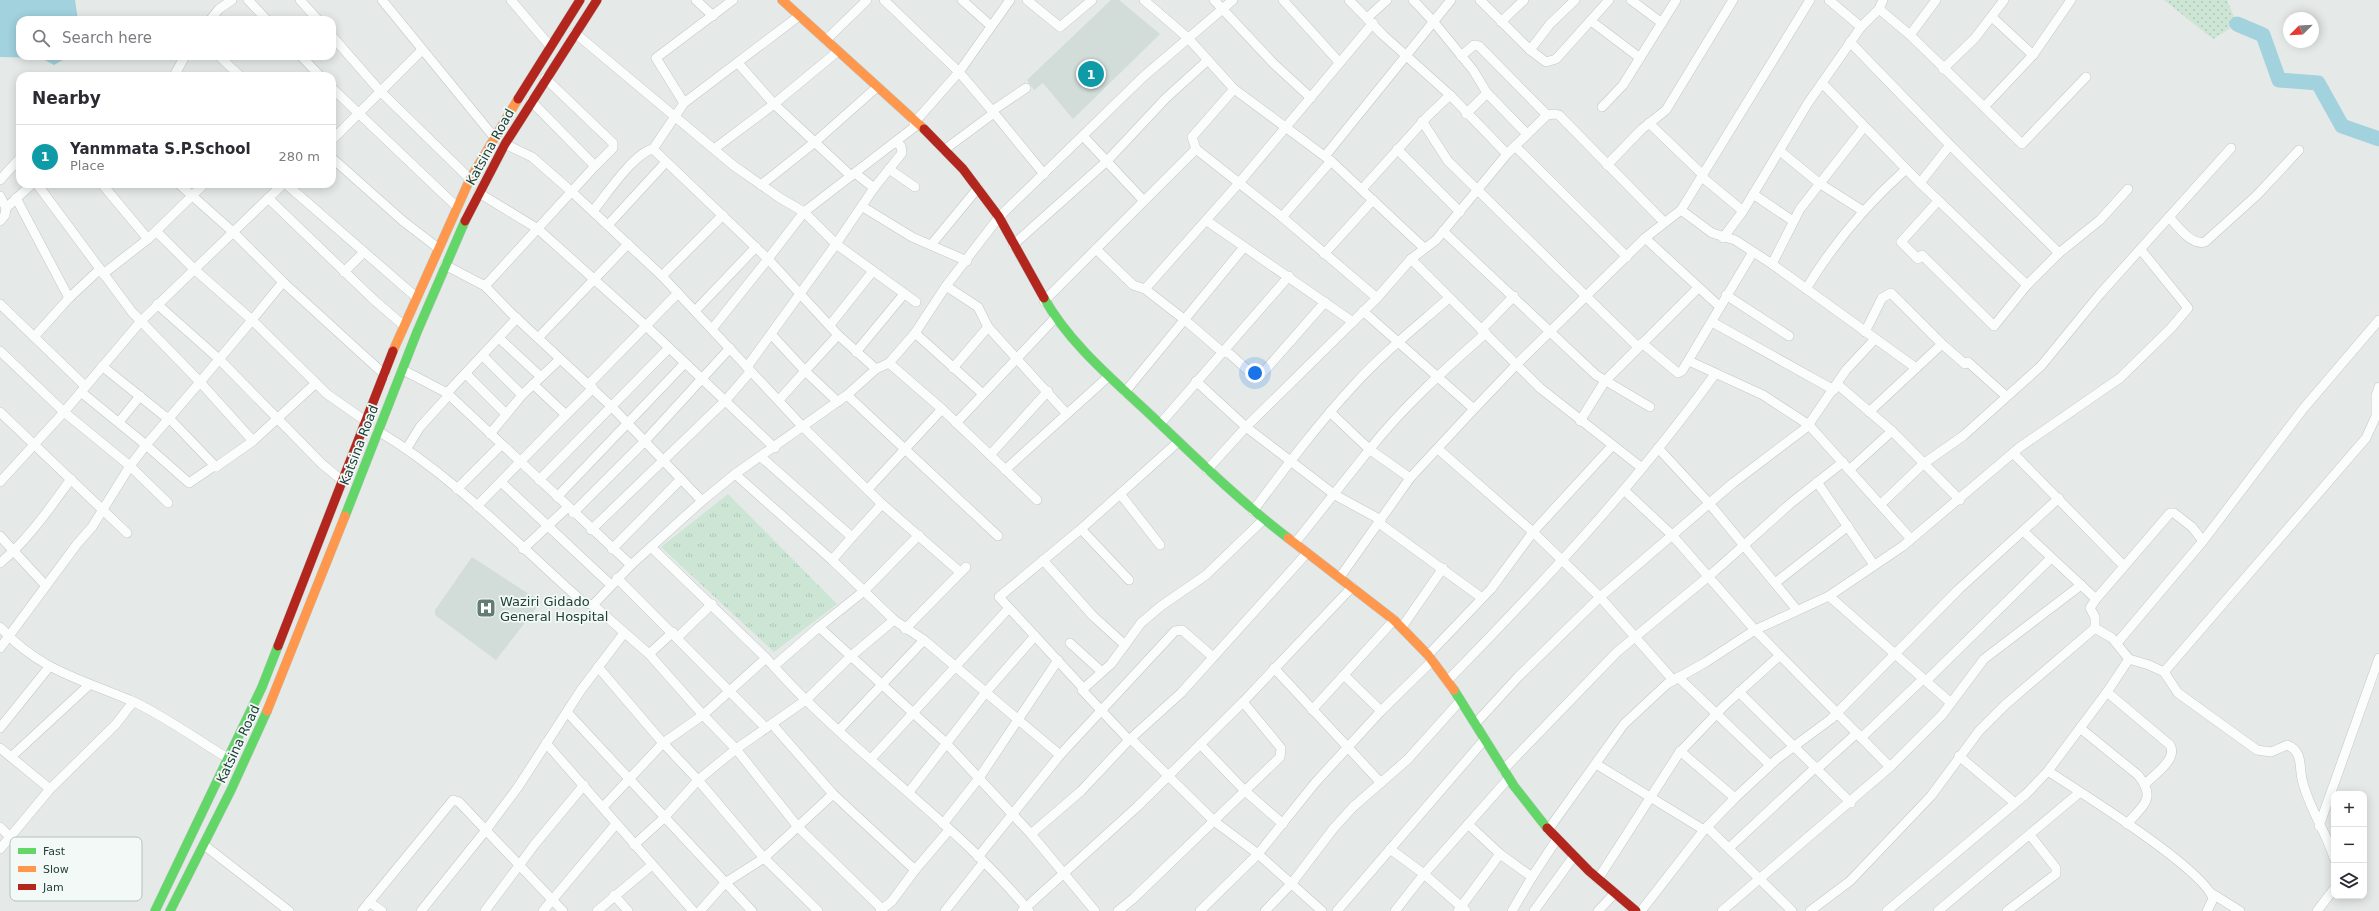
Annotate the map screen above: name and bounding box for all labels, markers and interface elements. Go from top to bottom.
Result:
north arrow [2283,12,2319,48]
search box [16,16,336,60]
icon: search [30,27,52,49]
text: Search here [62,29,152,47]
pin: 1 [1078,59,1104,89]
text: Nearby [32,88,101,108]
street label: Katsina Road [463,106,517,188]
text: Yanmmata S.P.School [70,140,251,158]
text: 1 [40,149,50,164]
text: 280 m [278,149,320,164]
text: Place [70,158,105,173]
your location [1245,363,1265,383]
street label: Katsina Road [337,403,381,487]
place label: Waziri Gidado General Hospital [500,594,608,624]
hospital icon: Waziri Gidado General Hospital [475,597,497,619]
street label: Katsina Road [213,702,263,786]
map controls [2331,791,2367,899]
button: + [2331,791,2367,827]
button: − [2331,827,2367,863]
legend [10,837,142,901]
text: Fast [43,845,66,858]
text: Slow [43,863,69,876]
button: layers [2331,863,2367,899]
text: Jam [42,881,64,894]

